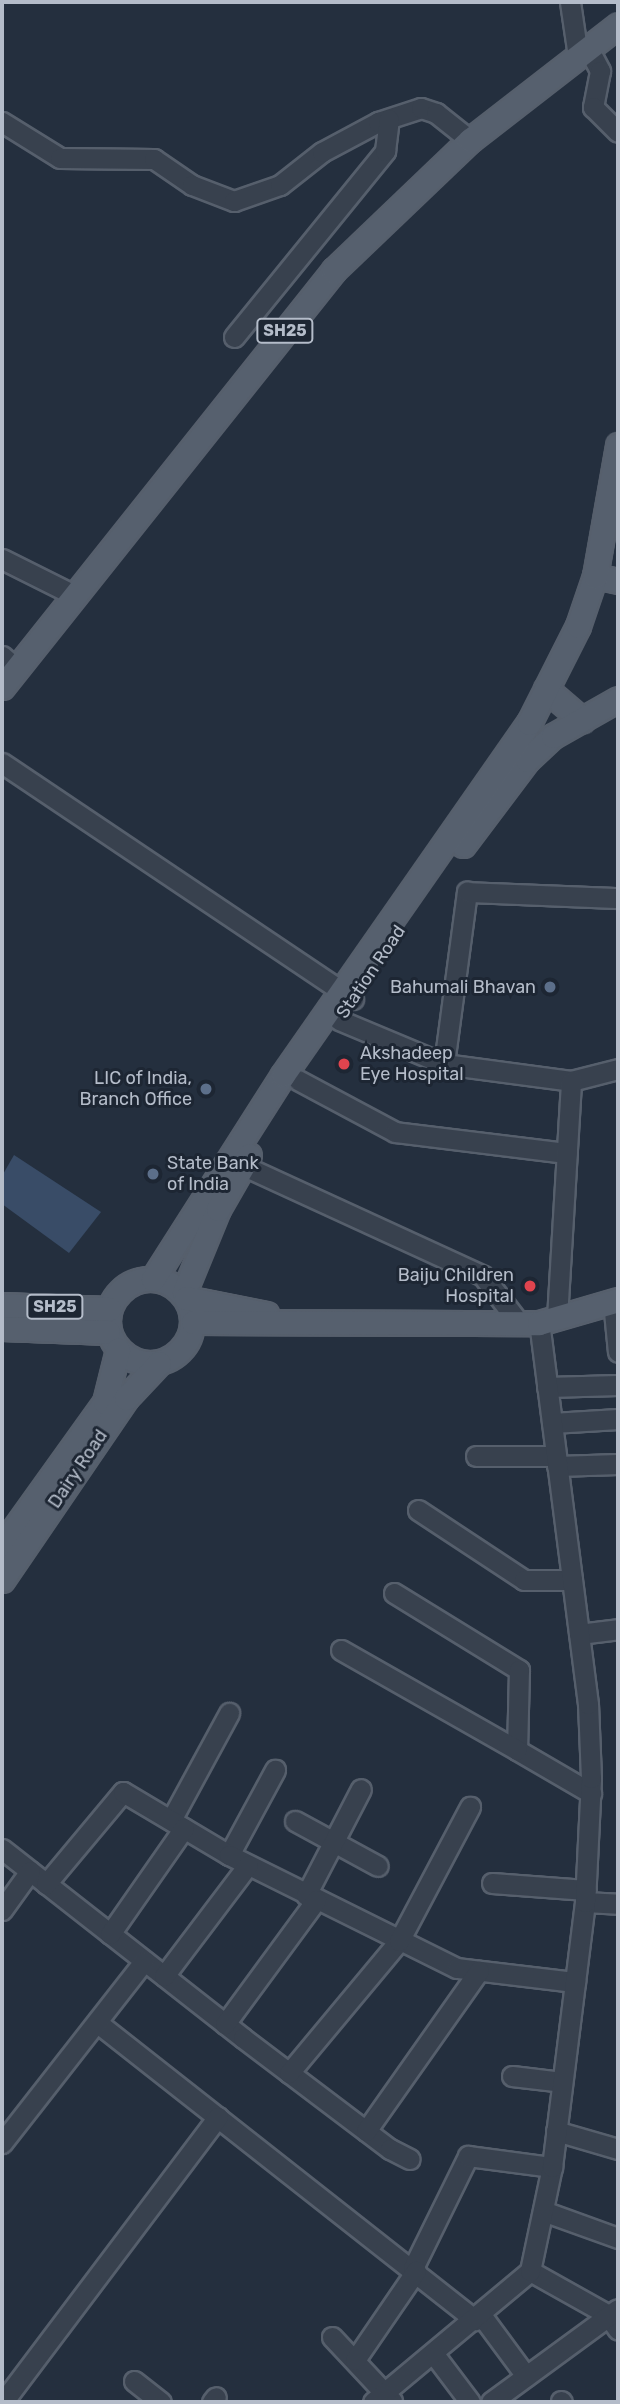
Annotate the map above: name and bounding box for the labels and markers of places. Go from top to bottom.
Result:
place label: Bahumali Bhavan [390,976,536,998]
marker: Bahumali Bhavan [542,979,558,995]
place label: Akshadeep Eye Hospital [360,1043,464,1086]
marker: Akshadeep Eye Hospital [334,1054,354,1074]
place label: LIC of India, Branch Office [80,1068,192,1110]
marker: LIC of India, Branch Office [198,1081,214,1097]
place label: State Bank of India [167,1153,259,1196]
marker: State Bank of India [145,1166,161,1182]
place label: Baiju Children Hospital [398,1265,514,1308]
marker: Baiju Children Hospital [520,1276,540,1296]

